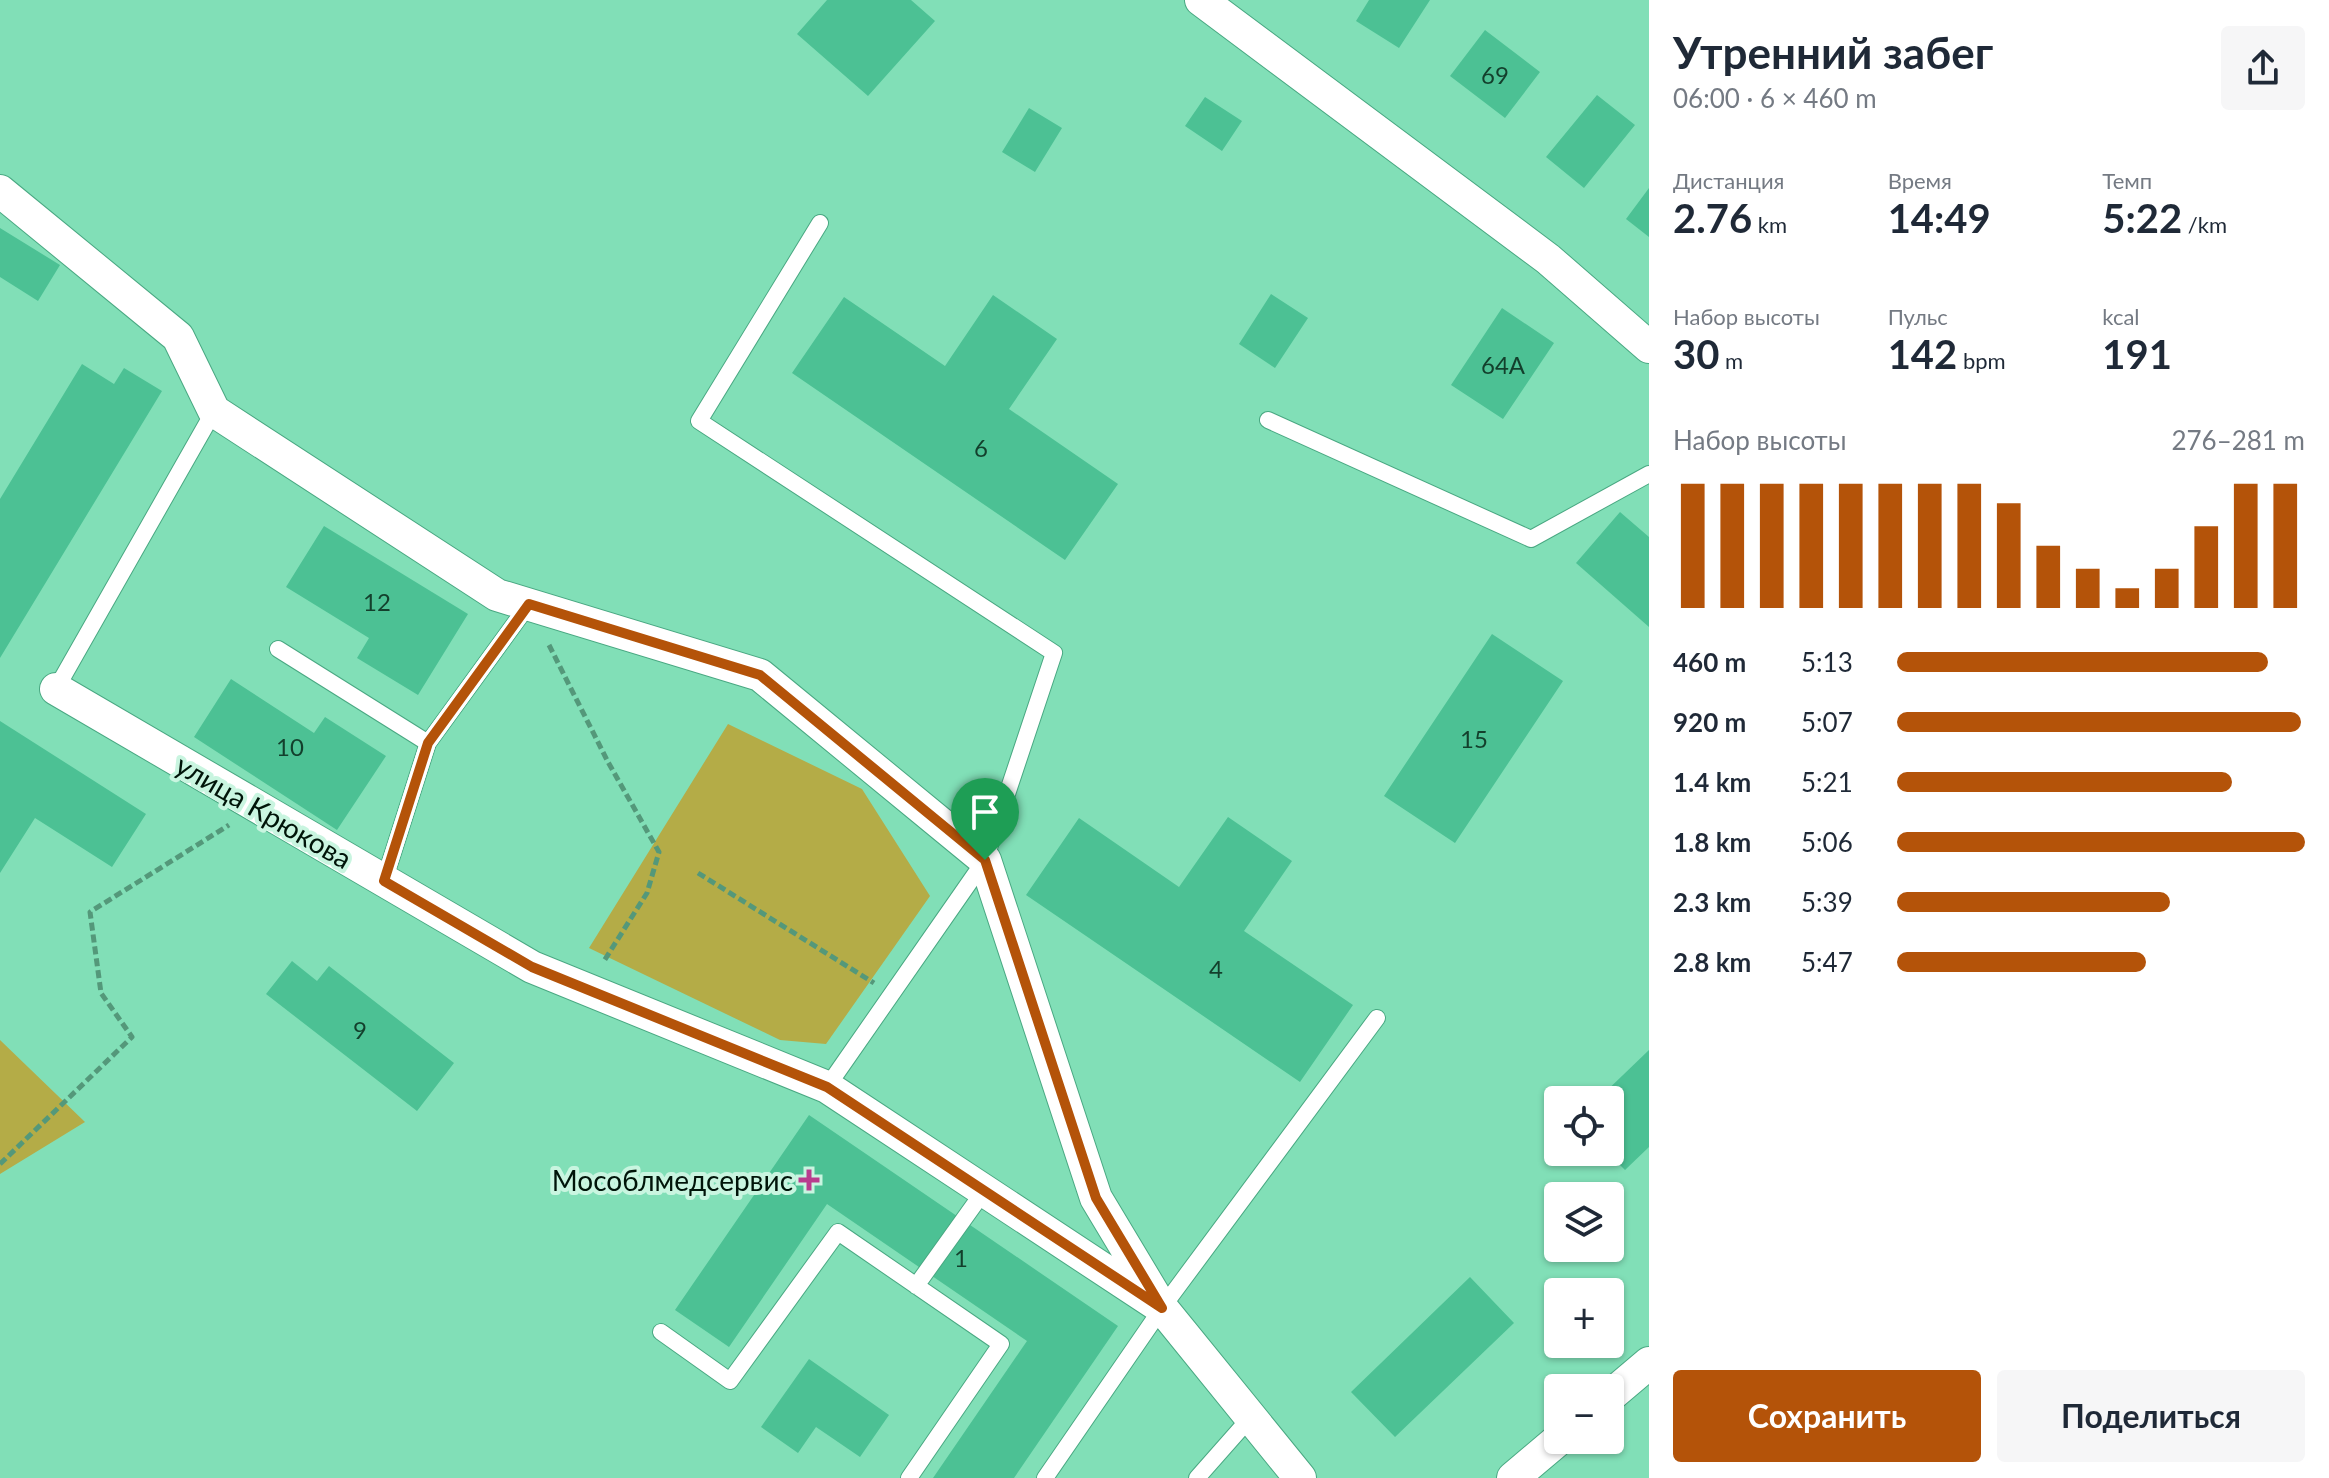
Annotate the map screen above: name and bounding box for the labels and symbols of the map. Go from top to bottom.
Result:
house number: 69 [1481,60,1509,89]
house number: 64А [1481,350,1526,379]
house number: 6 [974,433,988,462]
house number: 12 [363,587,391,616]
house number: 15 [1460,724,1488,753]
house number: 10 [276,732,304,761]
street label: улица Крюкова [170,747,358,875]
pin [951,778,1019,860]
house number: 4 [1209,954,1223,983]
house number: 9 [353,1015,367,1044]
place label: Мособлмедсервис [552,1163,793,1197]
marker: Мособлмедсервис [800,1171,818,1189]
house number: 1 [954,1243,968,1272]

